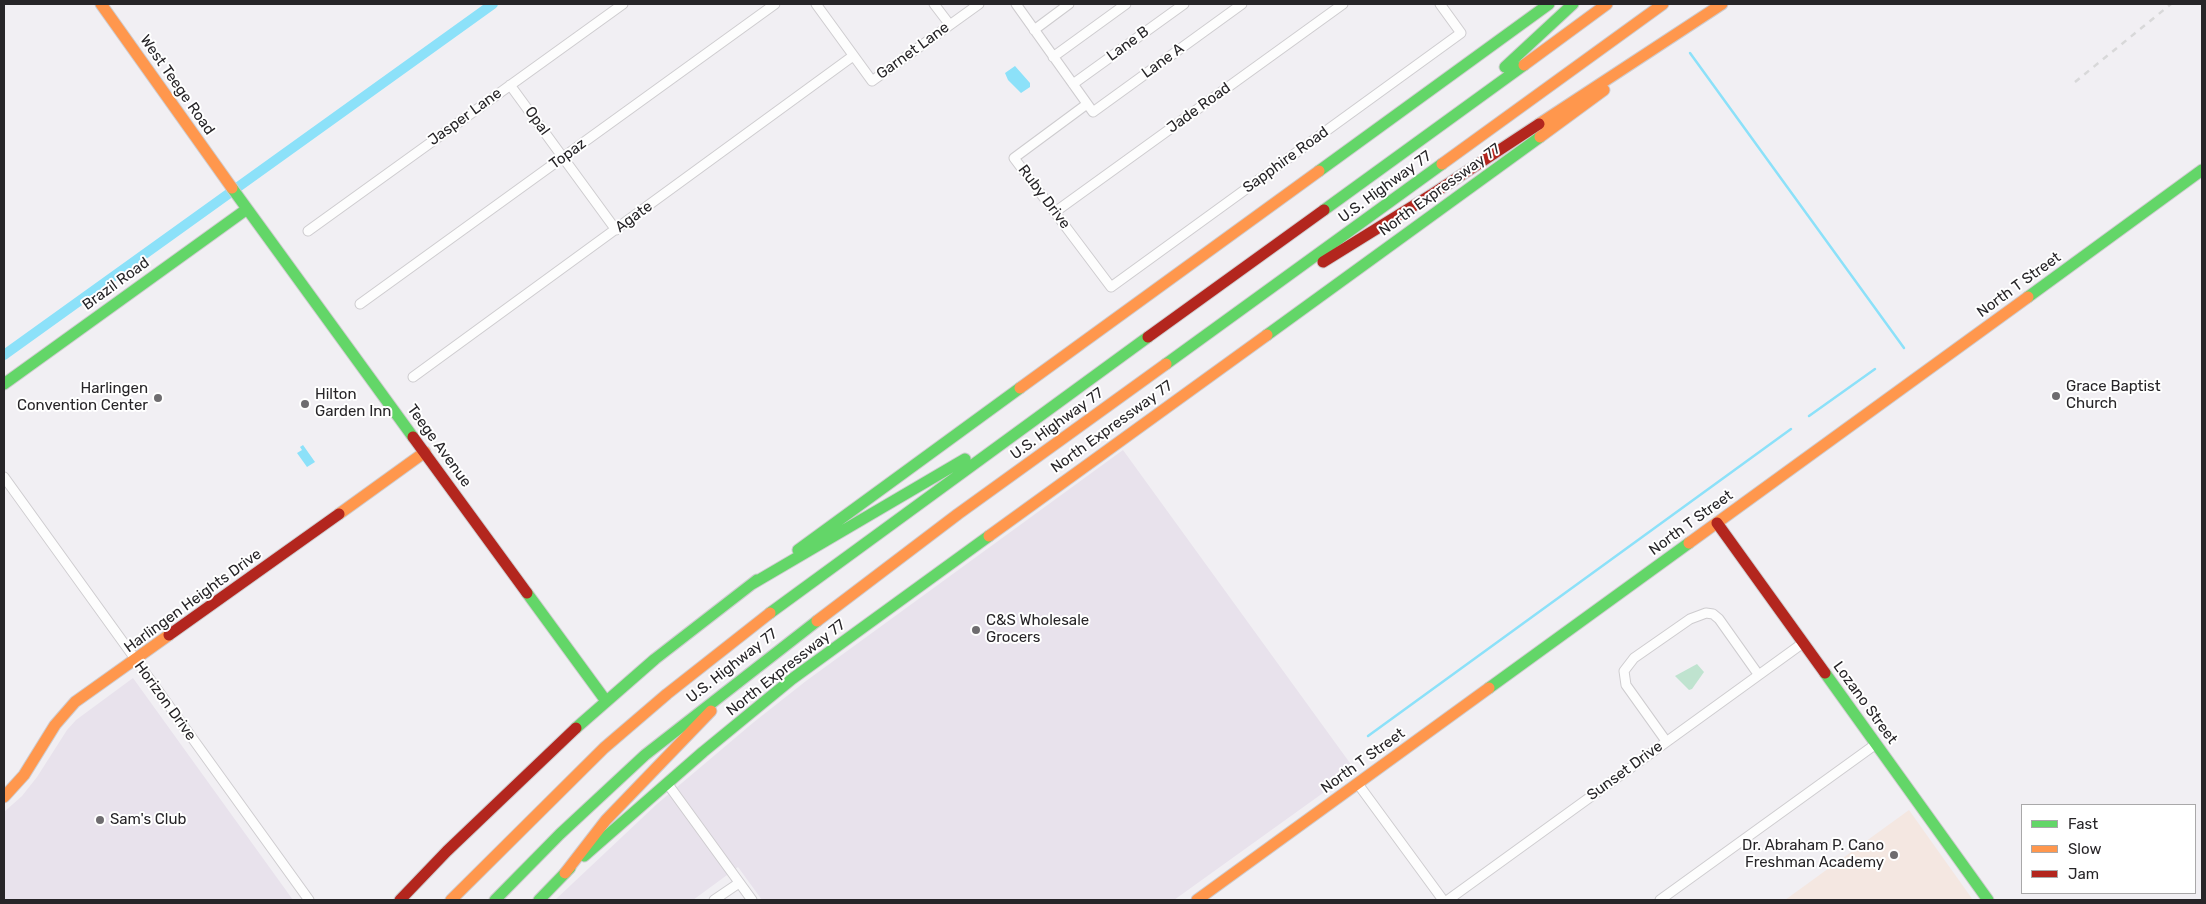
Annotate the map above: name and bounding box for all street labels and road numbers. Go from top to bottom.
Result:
street label: Garnet Lane [873,19,953,83]
street label: Lane B [1103,23,1153,65]
street label: West Teege Road [136,32,218,138]
street label: Lane A [1138,40,1188,82]
street label: Jade Road [1164,79,1234,137]
street label: Jasper Lane [425,84,505,150]
street label: Opal [521,103,553,139]
street label: Sapphire Road [1240,123,1332,197]
street label: Topaz [546,135,590,173]
street label: North Expressway 77 [1376,140,1504,240]
street label: U.S. Highway 77 [1335,147,1435,227]
street label: Ruby Drive [1014,161,1074,233]
street label: Agate [612,198,656,236]
street label: North T Street [1974,249,2064,321]
street label: Brazil Road [79,254,153,314]
street label: North Expressway 77 [1048,377,1176,477]
street label: U.S. Highway 77 [1007,384,1107,464]
street label: Teege Avenue [403,401,475,491]
street label: North T Street [1646,487,1736,559]
street label: Harlingen Heights Drive [121,545,265,657]
street label: North Expressway 77 [723,616,849,720]
street label: U.S. Highway 77 [683,625,781,707]
street label: Horizon Drive [130,658,200,744]
street label: Lozano Street [1829,658,1901,748]
street label: North T Street [1318,725,1408,797]
street label: Sunset Drive [1584,738,1666,804]

